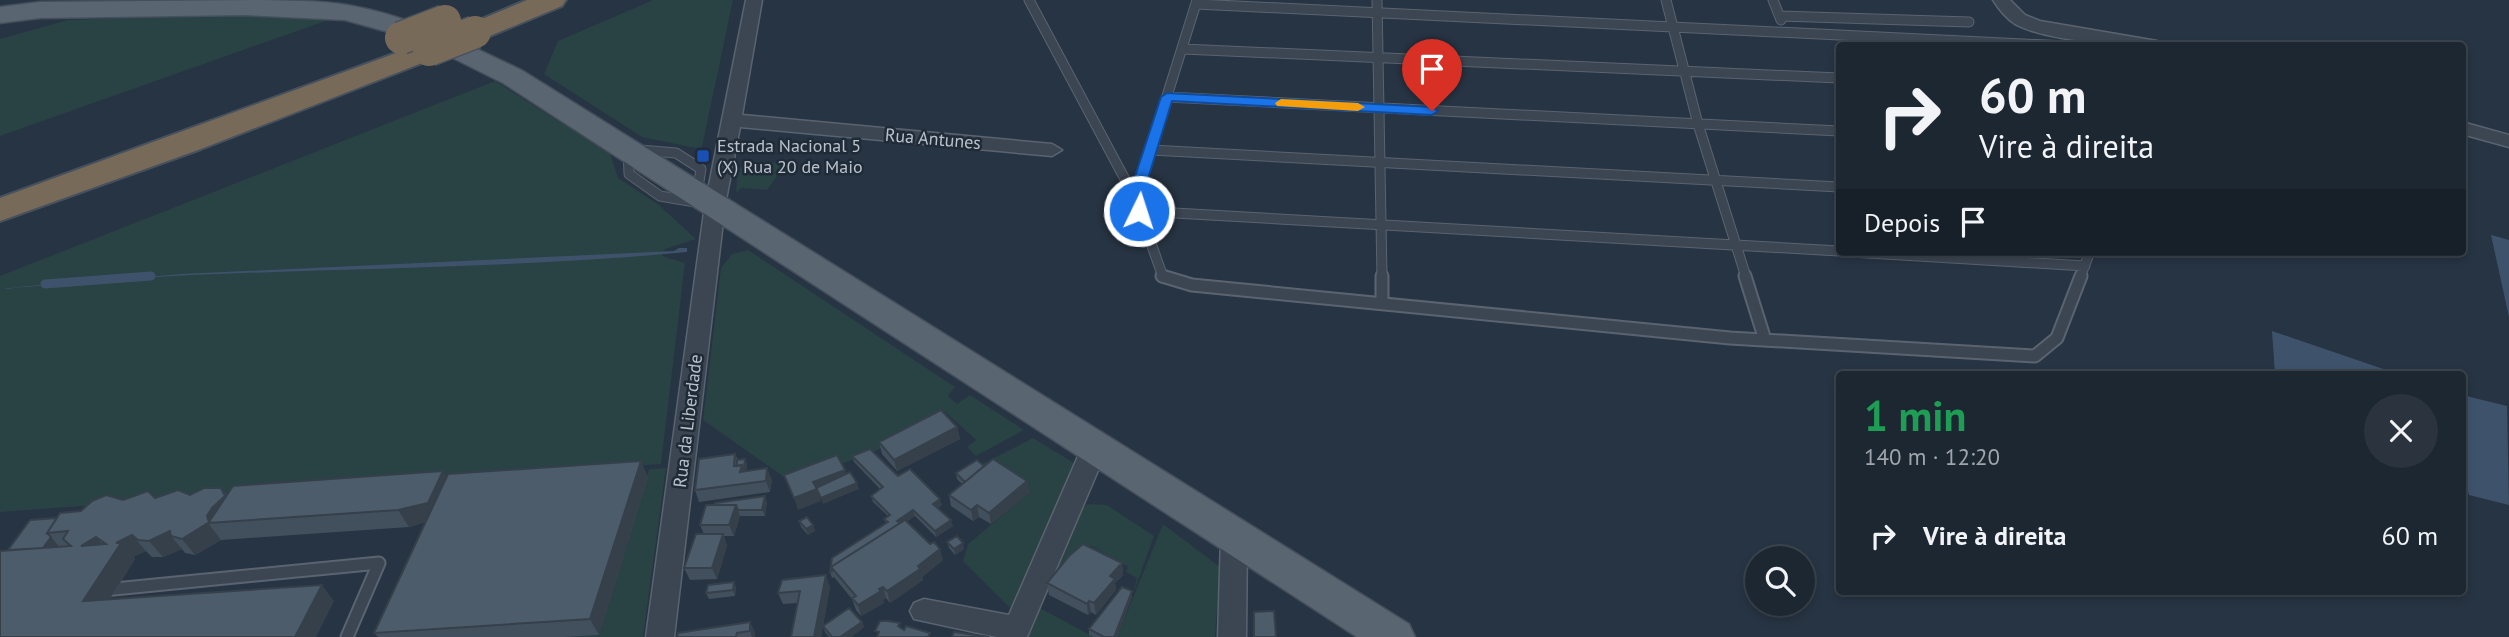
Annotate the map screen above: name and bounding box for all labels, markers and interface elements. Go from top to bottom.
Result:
pin [1402,39,1462,111]
icon: arrive [1413,50,1451,88]
text: 60 m [1979,63,2086,127]
icon: right [1864,70,1955,161]
street label: Rua Antunes [884,123,982,154]
text: Vire à direita [1979,125,2154,167]
place label: Estrada Nacional 5 (X) Rua 20 de Maio [717,134,863,178]
marker: Estrada Nacional 5 (X) Rua 20 de Maio [695,148,711,164]
position arrow [1102,174,1176,248]
icon: arrive [1954,203,1992,241]
text: Depois [1864,206,1940,239]
street label: Rua da Liberdade [668,353,707,489]
text: 1 min [1864,388,1966,443]
button: close [2364,394,2438,468]
text: 140 m · 12:20 [1864,442,2000,471]
icon: right [1864,517,1902,555]
text: Vire à direita [1923,519,2066,552]
text: 60 m [2382,519,2438,552]
map controls [1745,546,1815,616]
button: search [1745,546,1815,616]

